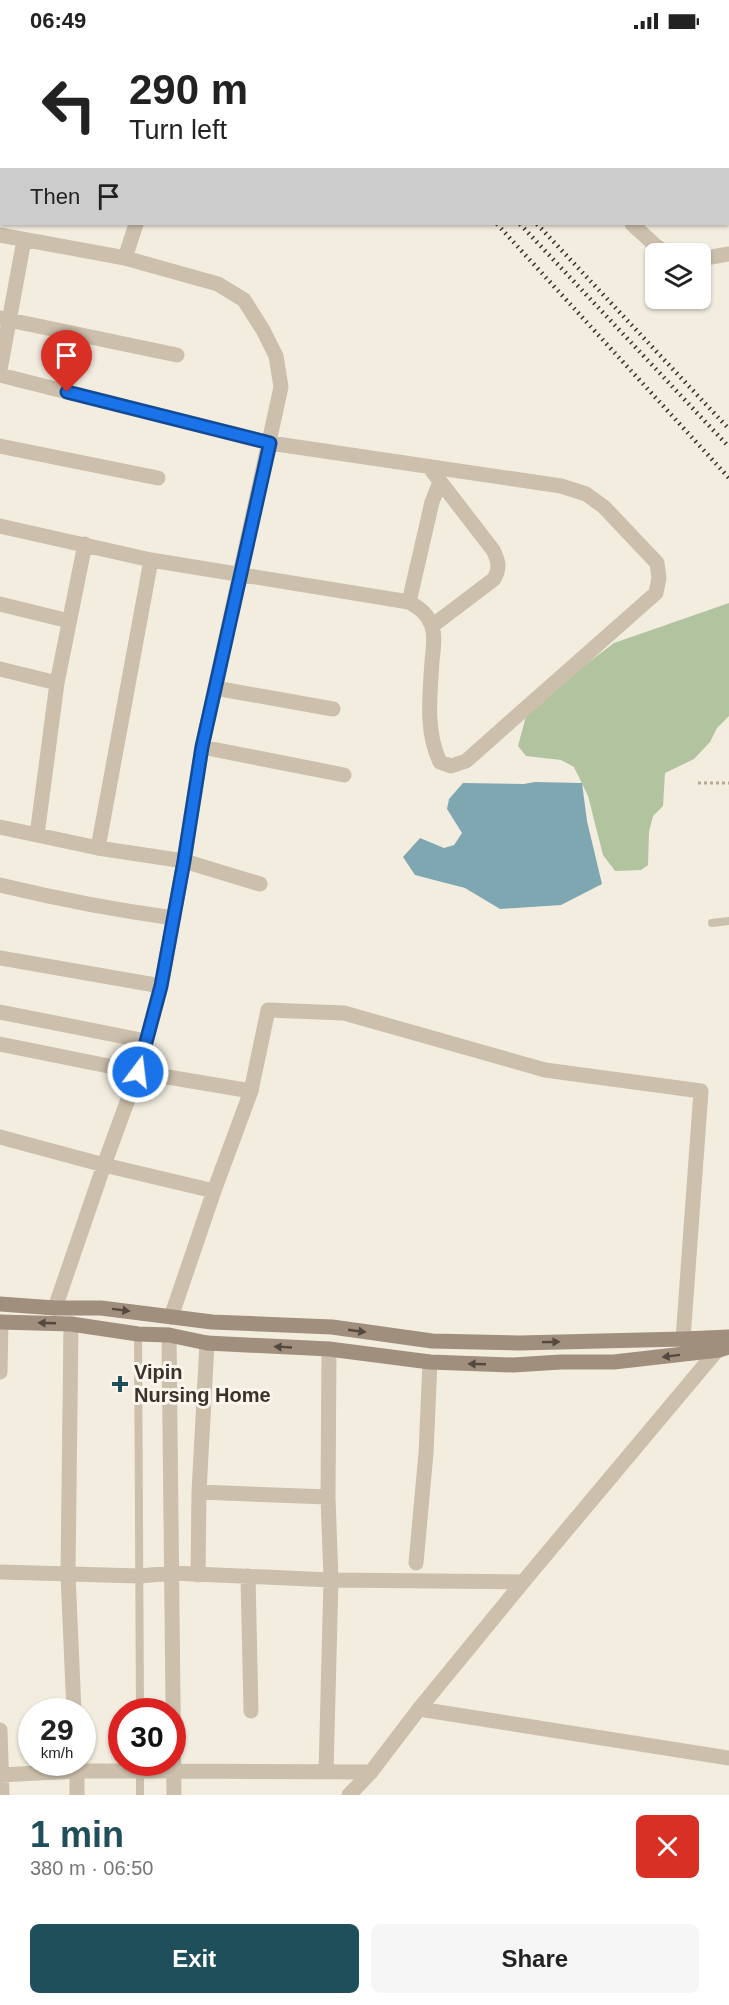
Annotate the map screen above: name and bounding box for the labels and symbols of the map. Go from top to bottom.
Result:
pin [41,330,92,392]
position arrow [106,1040,170,1104]
one-way arrow [112,1305,131,1315]
one-way arrow [38,1319,57,1328]
one-way arrow [348,1326,367,1335]
one-way arrow [542,1338,561,1347]
one-way arrow [273,1342,292,1351]
one-way arrow [662,1351,681,1360]
one-way arrow [467,1359,486,1368]
place label: Vipin Nursing Home [134,1361,271,1406]
marker: Vipin Nursing Home [111,1375,129,1393]
speed limit sign: 30 [108,1698,186,1776]

